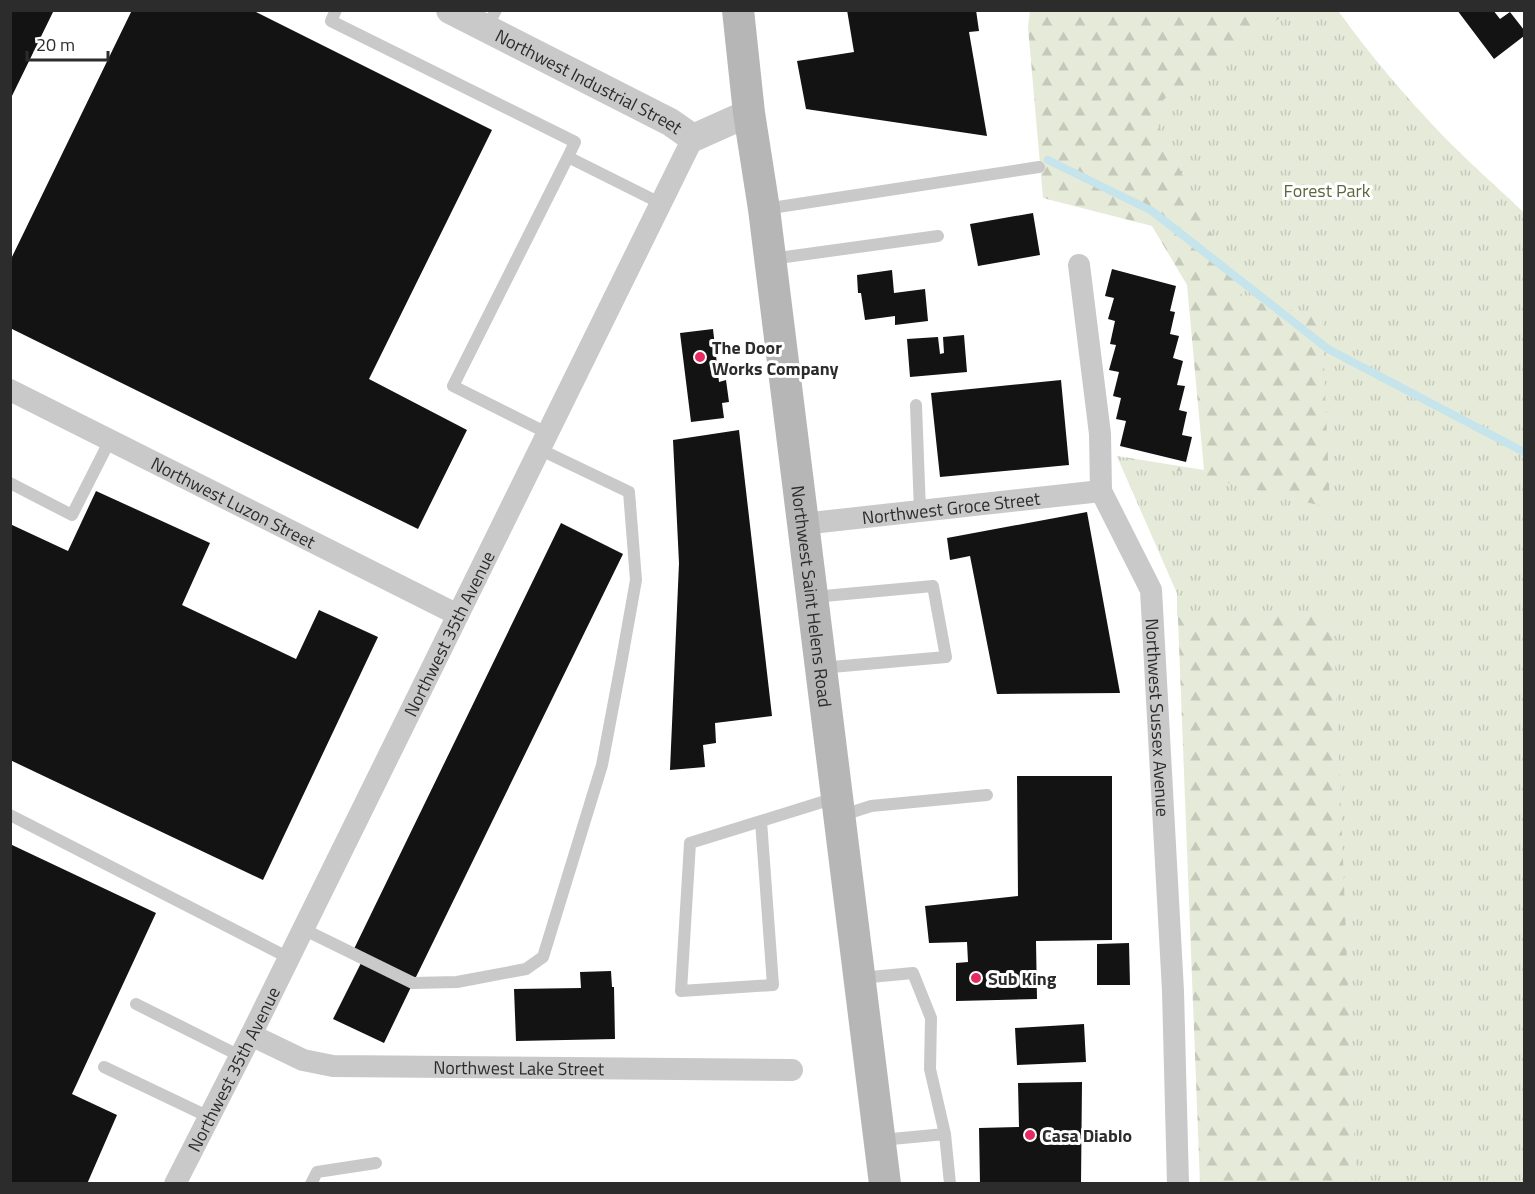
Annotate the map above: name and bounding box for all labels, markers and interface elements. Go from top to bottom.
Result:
street label: Northwest Industrial Street [491,22,689,141]
scale bar [27,24,108,62]
text: 20 m [36,31,75,58]
park label: Forest Park [1284,177,1371,204]
place label: The Door Works Company [712,334,839,382]
marker: The Door Works Company [693,350,707,364]
street label: Northwest Luzon Street [146,450,321,555]
street label: Northwest Saint Helens Road [785,484,839,709]
street label: Northwest Groce Street [861,484,1042,531]
street label: Northwest 35th Avenue [397,546,501,721]
street label: Northwest Sussex Avenue [1139,618,1177,818]
place label: Sub King [988,965,1057,992]
marker: Sub King [969,971,983,985]
street label: Northwest 35th Avenue [180,982,286,1156]
street label: Northwest Lake Street [433,1053,605,1082]
place label: Casa Diablo [1042,1122,1132,1149]
marker: Casa Diablo [1023,1128,1037,1142]

